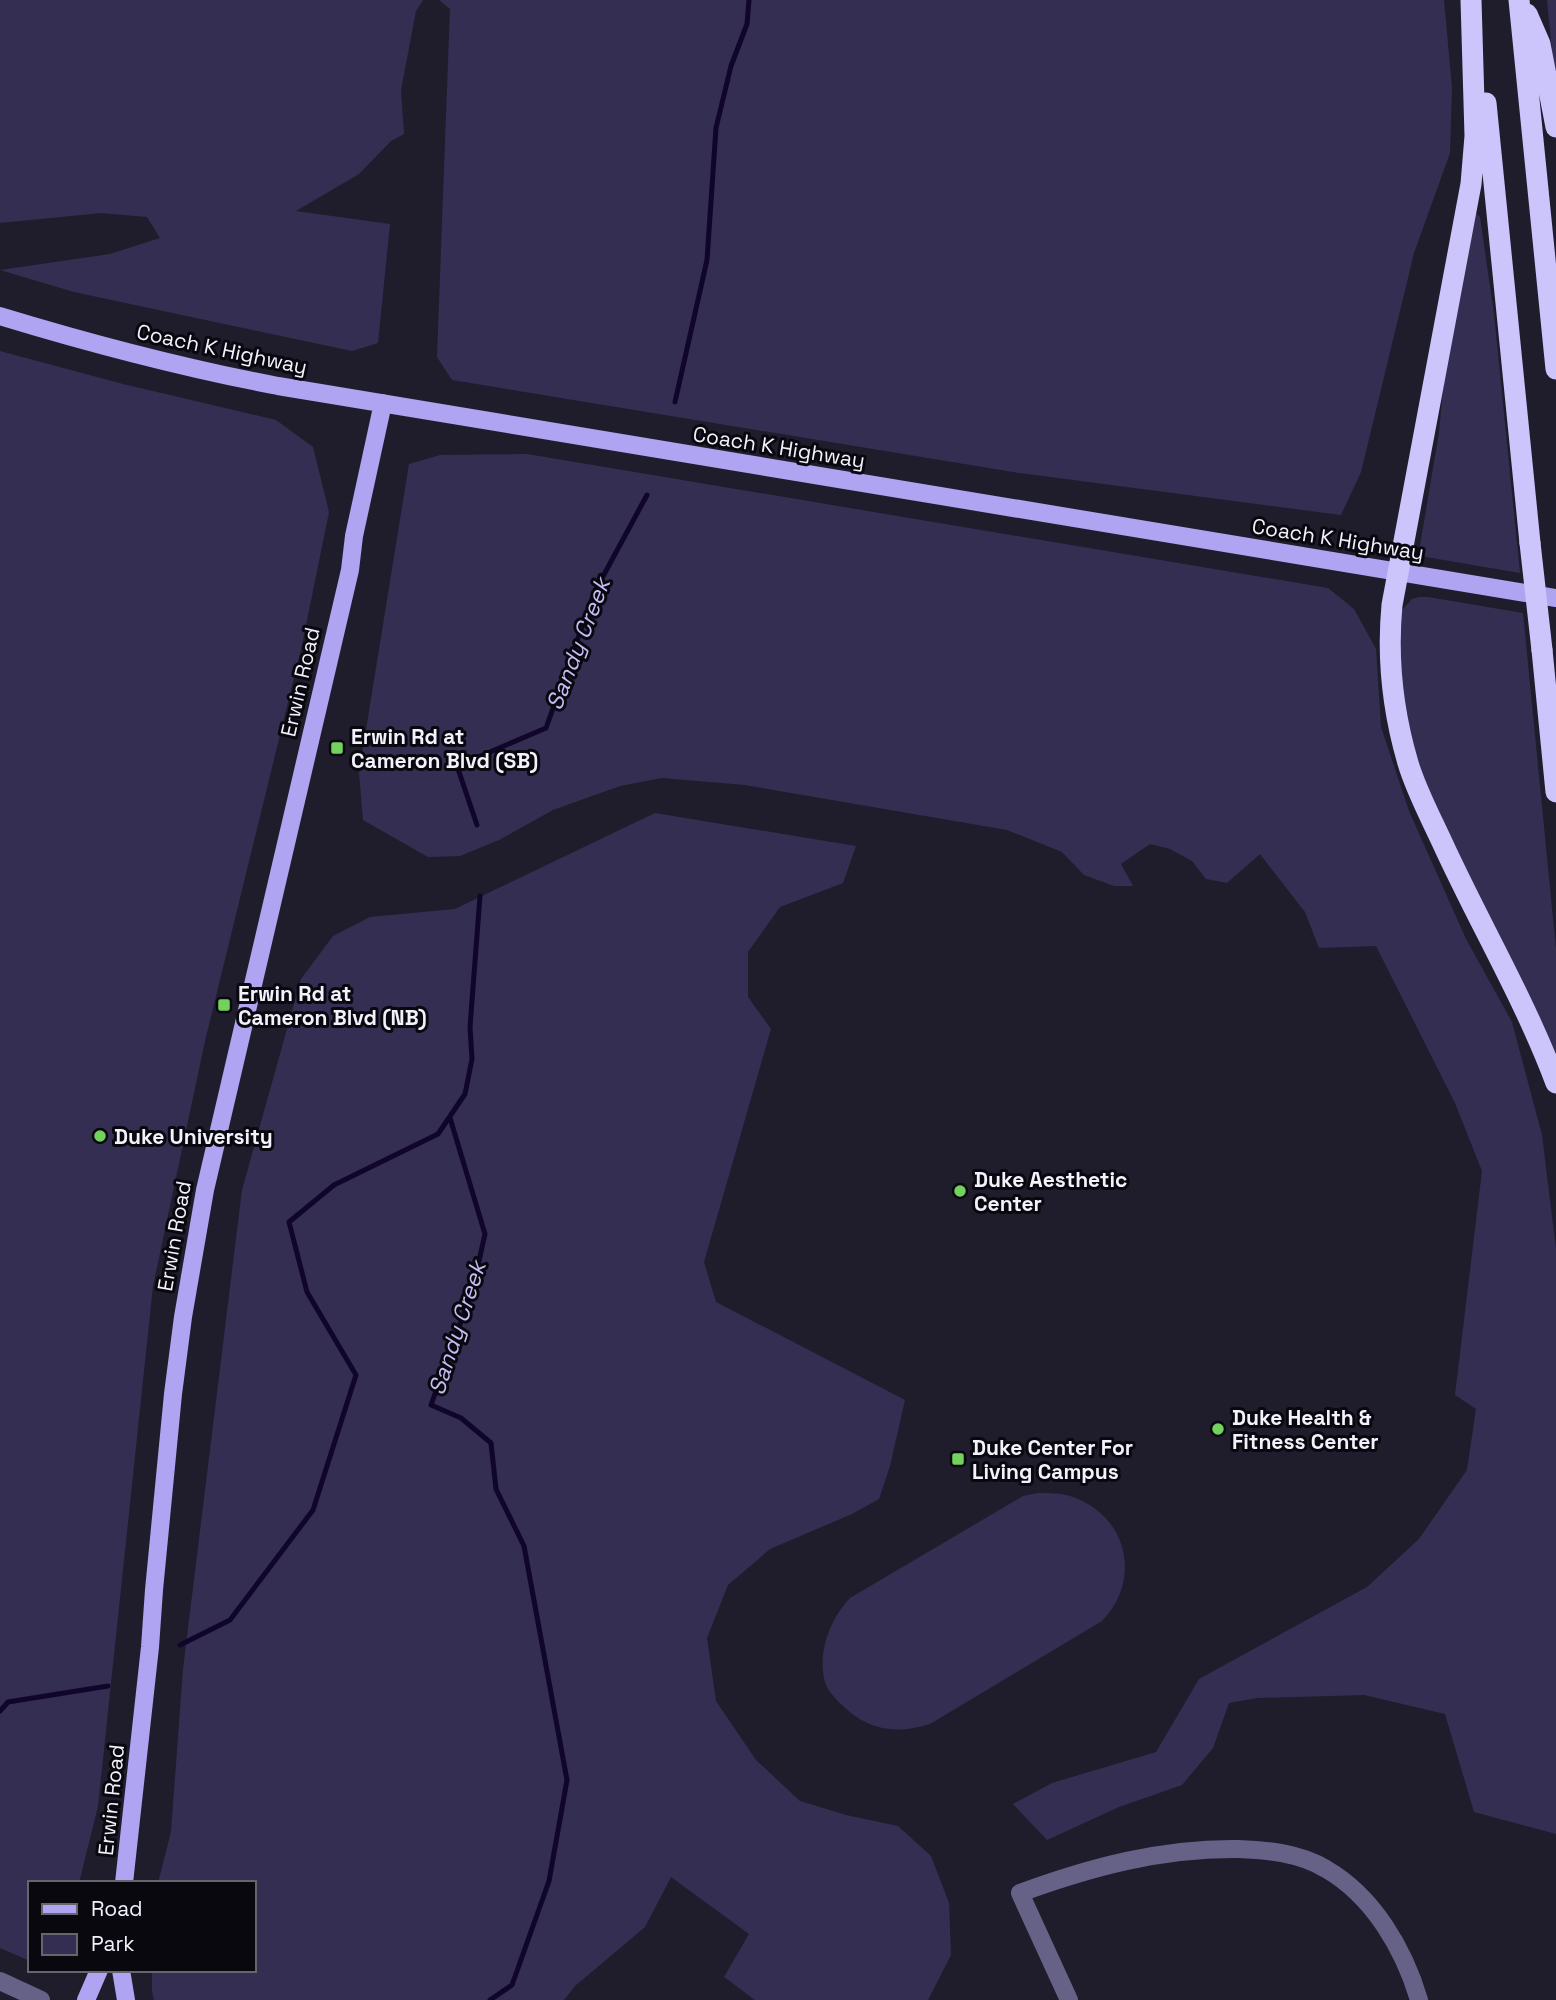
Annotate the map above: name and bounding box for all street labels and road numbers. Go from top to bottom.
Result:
street label: Coach K Highway [134,318,310,380]
street label: Coach K Highway [691,420,867,474]
street label: Coach K Highway [1250,512,1426,566]
street label: Erwin Road [274,625,326,739]
street label: Erwin Road [151,1179,197,1293]
street label: Erwin Road [92,1743,130,1857]

